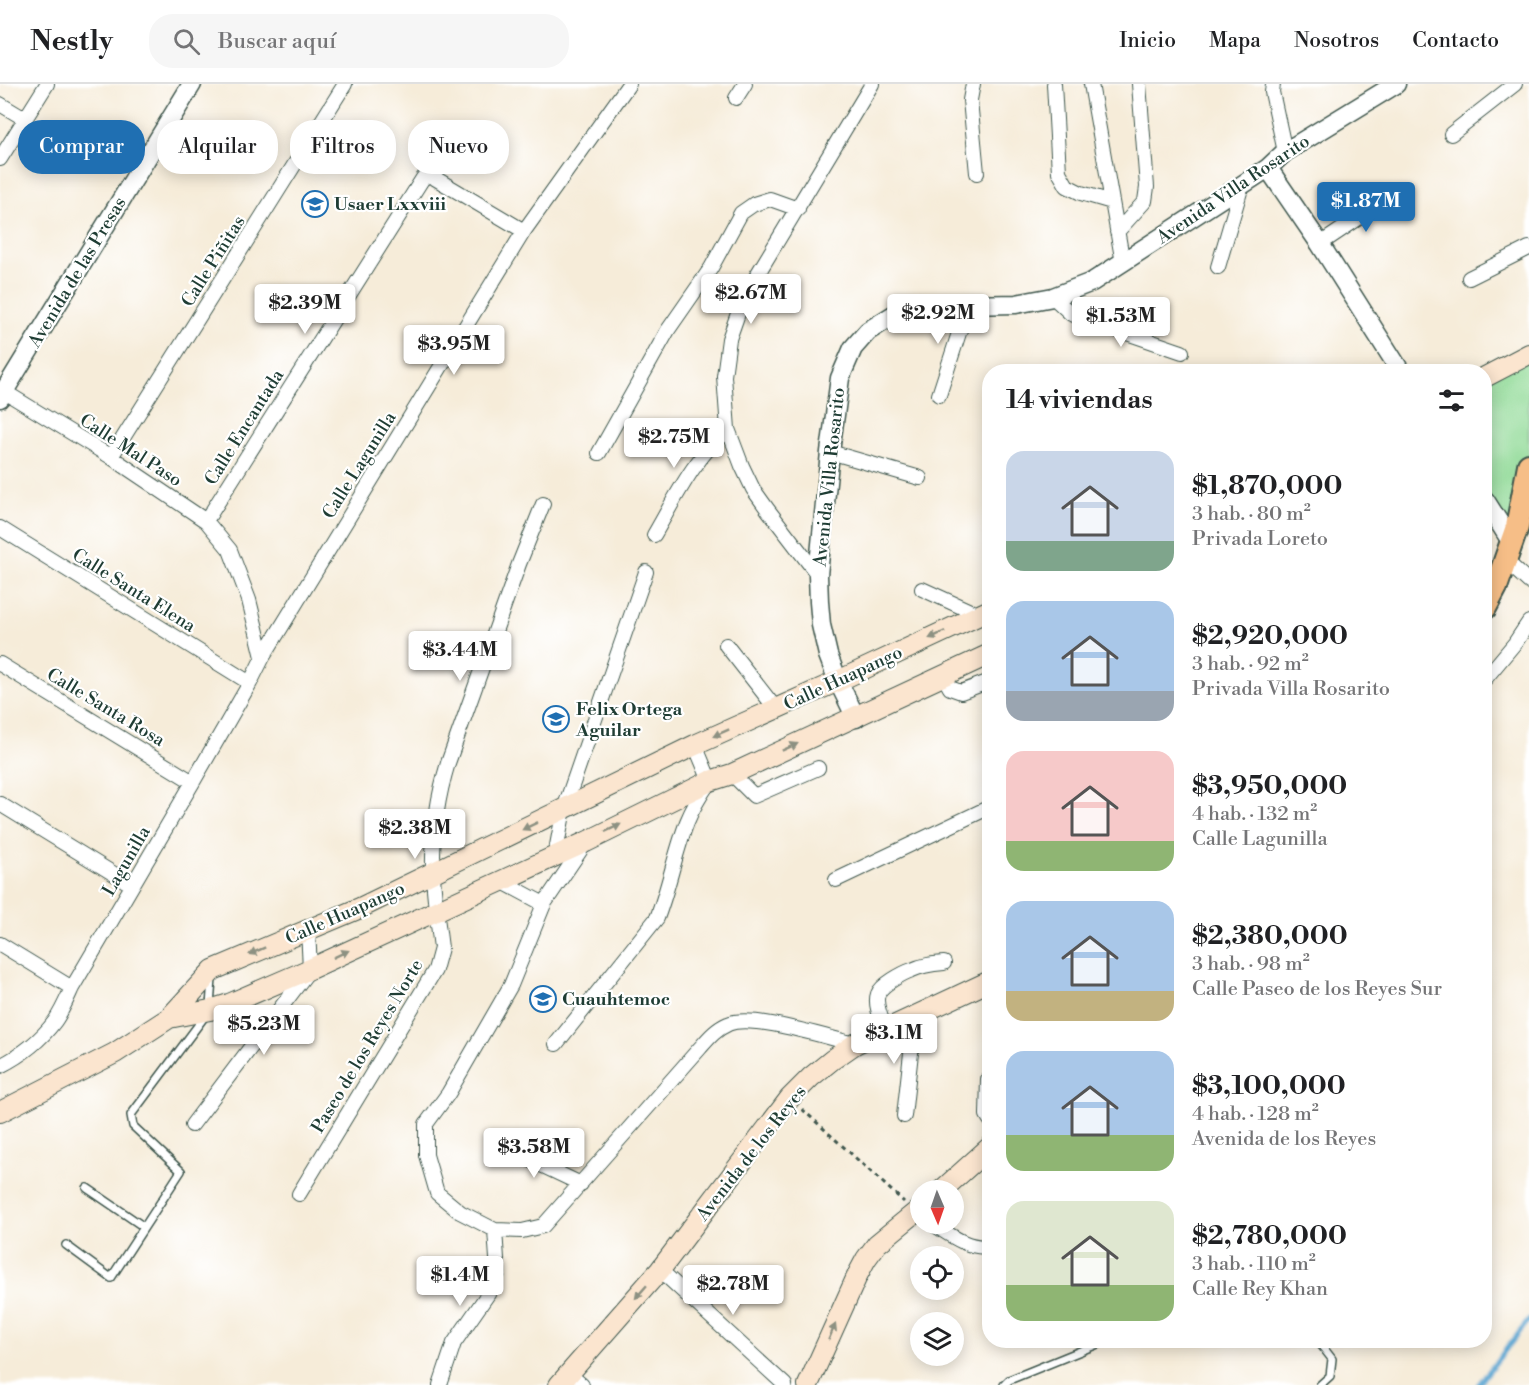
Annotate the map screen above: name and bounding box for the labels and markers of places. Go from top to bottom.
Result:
pin: $1.87M [1317,182,1415,233]
school or university icon: Usaer Lxxviii [300,189,330,219]
place label: Usaer Lxxviii [334,193,446,216]
pin: $2.67M [702,274,800,325]
pin: $2.39M [256,284,354,335]
pin: $2.92M [889,294,987,345]
pin: $1.53M [1072,297,1170,348]
pin: $3.95M [405,325,503,376]
pin: $2.75M [625,418,723,469]
pin: $3.44M [411,631,509,682]
place label: Felix Ortega Aguilar [575,698,683,742]
school or university icon: Felix Ortega Aguilar [541,704,571,734]
pin: $2.38M [366,809,464,860]
school or university icon: Cuauhtemoc [528,984,558,1014]
place label: Cuauhtemoc [562,988,670,1011]
pin: $5.23M [215,1005,313,1056]
pin: $3.1M [852,1014,936,1065]
pin: $3.58M [485,1128,583,1179]
pin: $1.4M [418,1256,502,1307]
pin: $2.78M [684,1265,782,1316]

